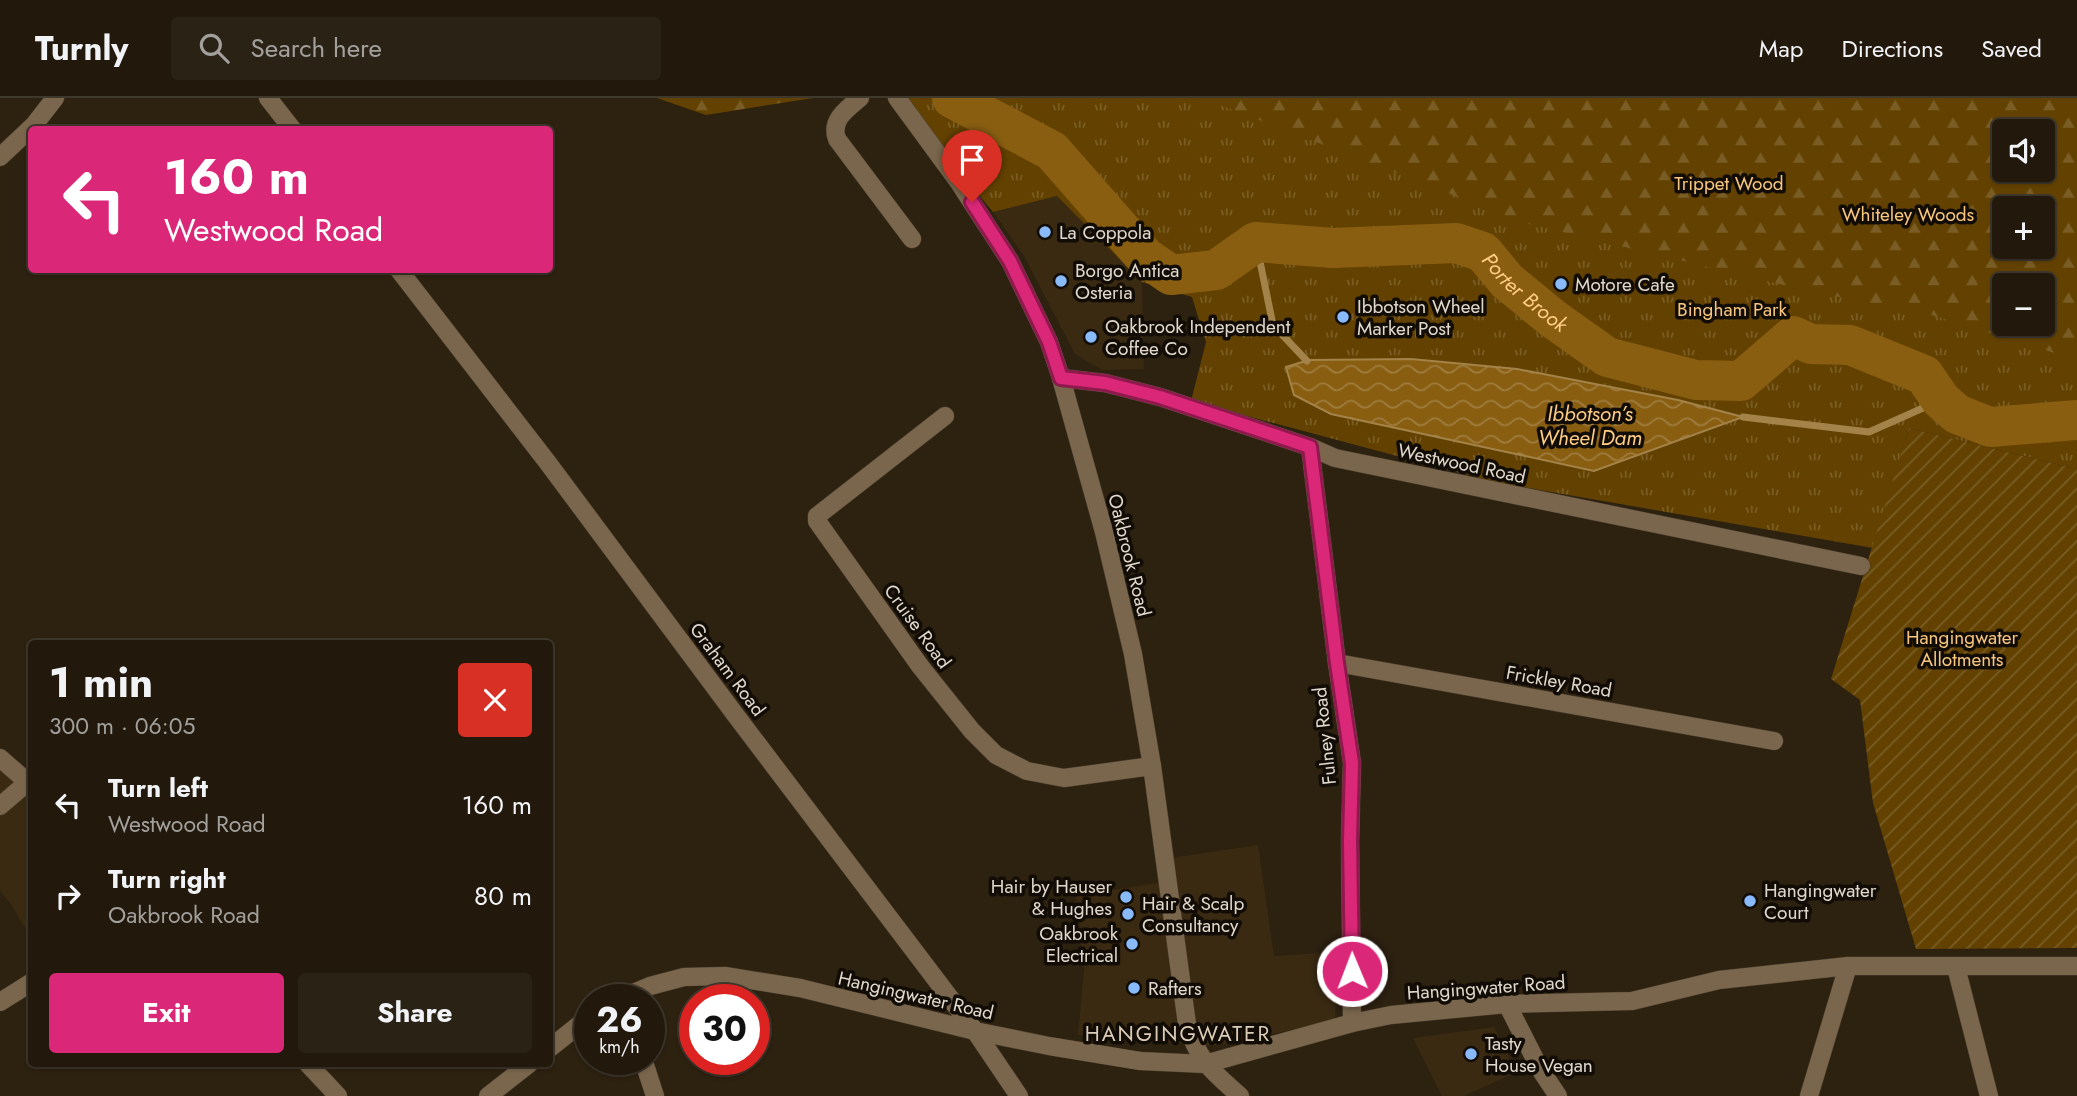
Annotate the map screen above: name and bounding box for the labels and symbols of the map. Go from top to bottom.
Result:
pin [942,130,1002,202]
park label: Trippet Wood [1674,170,1784,197]
park label: Whiteley Woods [1842,201,1975,228]
place label: La Coppola [1059,219,1151,246]
marker: La Coppola [1037,224,1053,240]
water label: Porter Brook [1475,246,1574,340]
place label: Borgo Antica Osteria [1075,257,1179,306]
place label: Motore Cafe [1575,271,1675,298]
marker: Borgo Antica Osteria [1053,273,1069,289]
marker: Motore Cafe [1553,276,1569,292]
place label: Ibbotson Wheel Marker Post [1357,293,1485,342]
park label: Bingham Park [1677,296,1788,323]
marker: Ibbotson Wheel Marker Post [1335,309,1351,325]
place label: Oakbrook Independent Coffee Co [1105,313,1291,362]
marker: Oakbrook Independent Coffee Co [1083,329,1099,345]
water label: Ibbotson’s Wheel Dam [1538,399,1642,453]
street label: Westwood Road [1395,437,1528,490]
street label: Oakbrook Road [1101,491,1158,619]
street label: Cruise Road [878,578,957,674]
street label: Graham Road [683,617,772,722]
park label: Hangingwater Allotments [1906,624,2019,673]
street label: Frickley Road [1504,659,1614,704]
street label: Fulney Road [1306,686,1343,786]
place label: Hair by Hauser & Hughes [991,873,1112,922]
place label: Hangingwater Court [1764,877,1877,926]
marker: Hair by Hauser & Hughes [1118,889,1134,905]
place label: Hair & Scalp Consultancy [1142,890,1244,939]
marker: Hangingwater Court [1742,893,1758,909]
marker: Hair & Scalp Consultancy [1120,906,1136,922]
place label: Oakbrook Electrical [1039,920,1119,969]
position arrow [1315,934,1389,1008]
marker: Oakbrook Electrical [1124,936,1140,952]
street label: Hangingwater Road [835,964,996,1027]
street label: Hangingwater Road [1406,968,1566,1007]
place label: Rafters [1148,975,1202,1002]
marker: Rafters [1126,980,1142,996]
speed limit sign: 30 [679,984,770,1075]
district label: HANGINGWATER [1085,1019,1271,1049]
place label: Tasty House Vegan [1485,1030,1593,1079]
marker: Tasty House Vegan [1463,1046,1479,1062]

